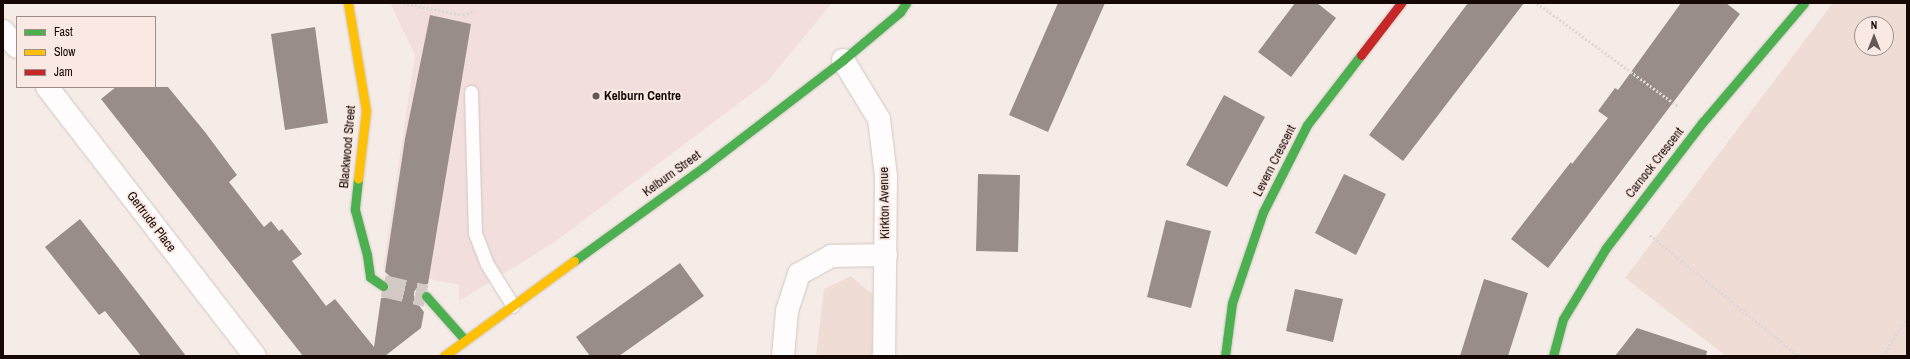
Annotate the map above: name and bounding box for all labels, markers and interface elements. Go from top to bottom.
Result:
legend [16,16,156,88]
north arrow [1854,16,1894,56]
text: N [1871,18,1877,32]
text: Fast [54,24,73,40]
text: Slow [54,44,75,60]
text: Jam [54,64,73,80]
place label: Kelburn Centre [604,88,681,104]
marker: Kelburn Centre [591,91,601,101]
street label: Blackwood Street [337,105,359,189]
street label: Levern Crescent [1250,123,1300,199]
street label: Carnock Crescent [1623,125,1687,201]
street label: Kelburn Street [640,148,704,200]
street label: Kirkton Avenue [877,167,893,239]
street label: Gertrude Place [123,189,179,255]

